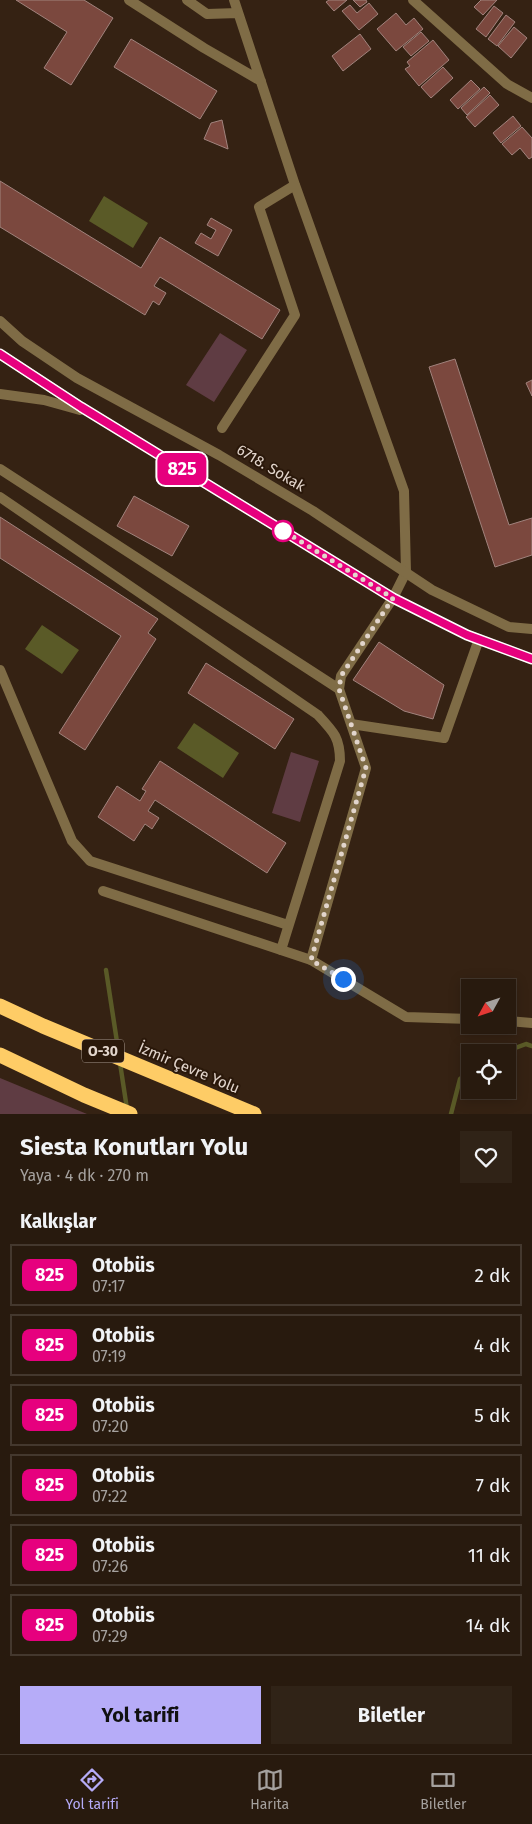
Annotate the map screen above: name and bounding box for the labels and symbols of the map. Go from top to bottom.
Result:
street label: 6718. Sokak [234,441,309,496]
line badge: 825 [153,453,211,485]
unlabelled marker [272,520,294,542]
your location [331,967,356,992]
north arrow [461,979,516,1034]
street label: İzmir Çevre Yolu [136,1039,242,1097]
road number: O-30 [82,1040,124,1062]

